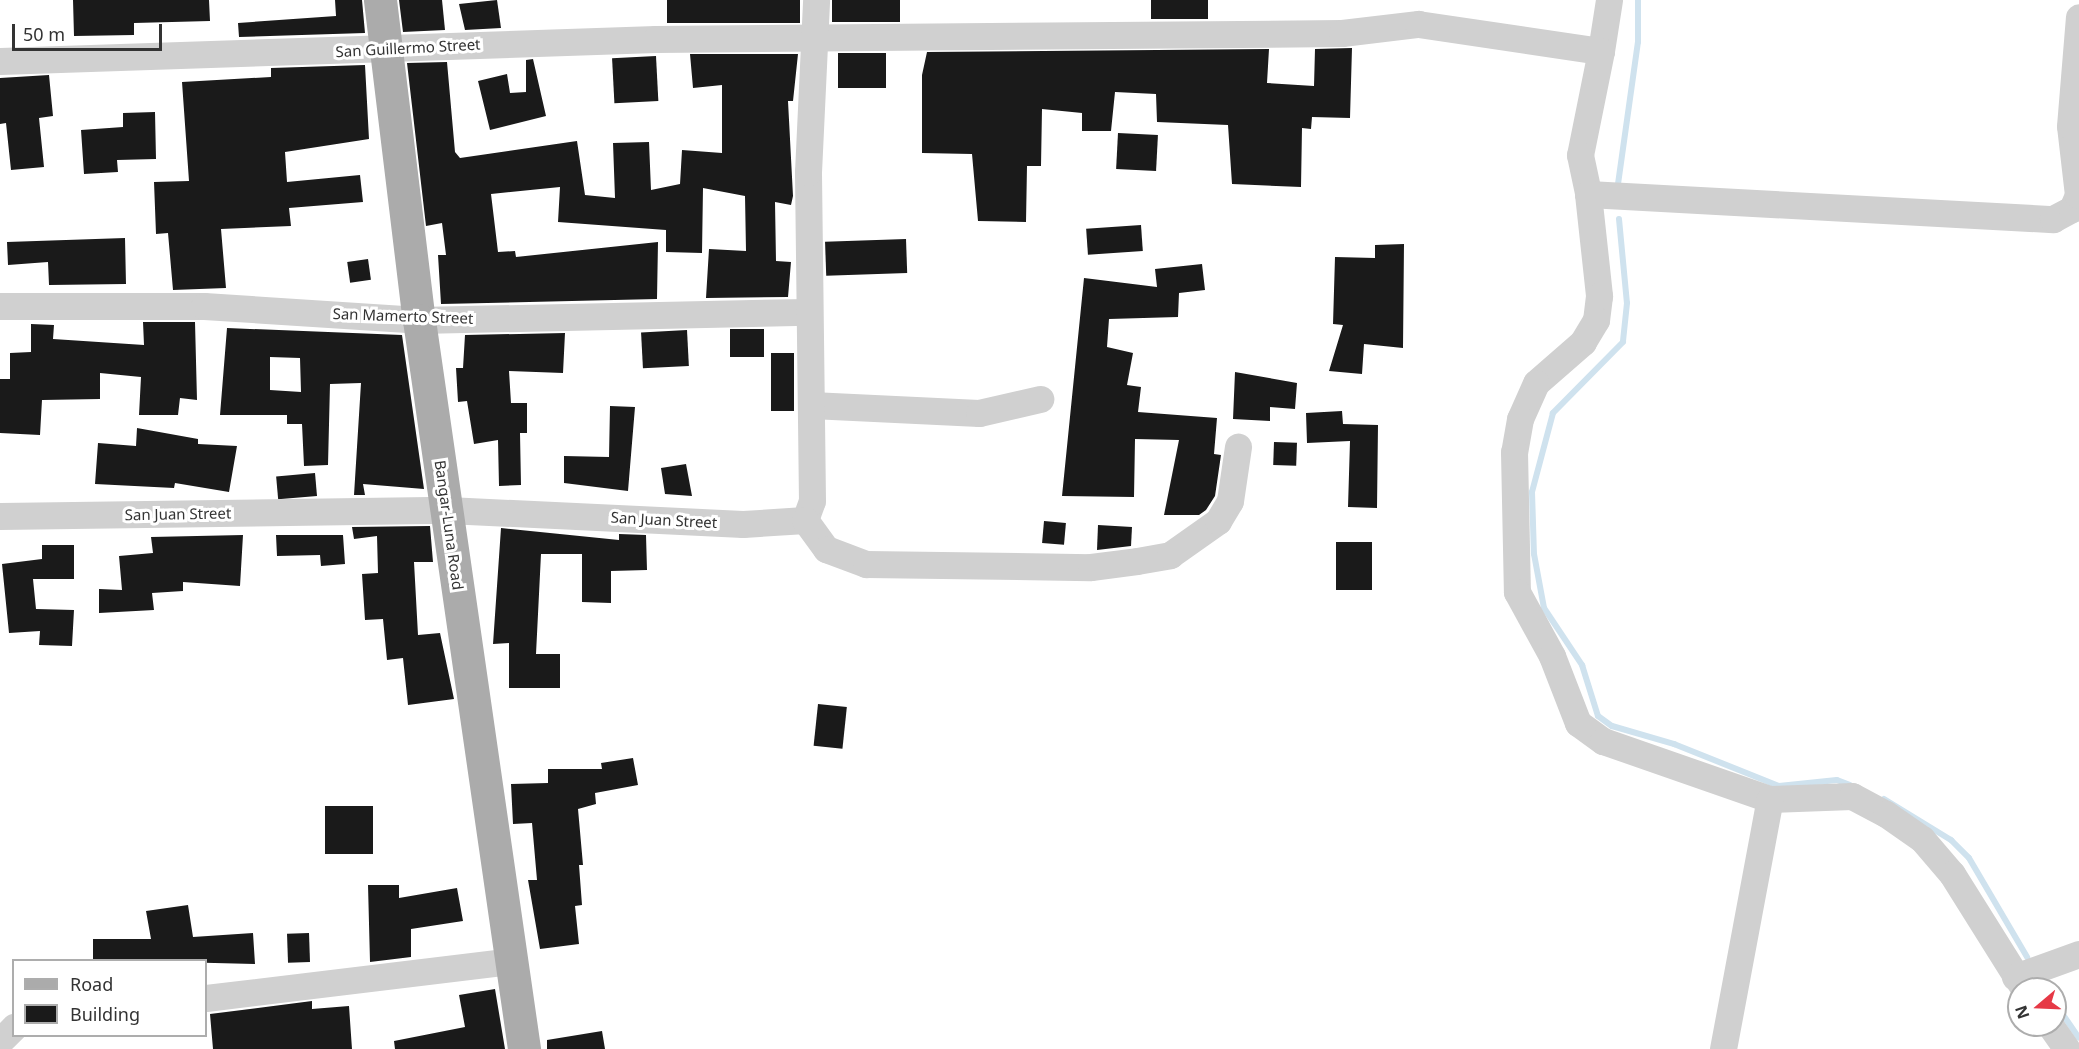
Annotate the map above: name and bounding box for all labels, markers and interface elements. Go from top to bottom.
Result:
scale bar [15,12,165,50]
text: 50 m [23,22,65,46]
street label: San Guillermo Street [335,35,481,61]
street label: San Mamerto Street [332,305,474,327]
street label: Bangar-Luna Road [431,459,467,591]
street label: San Juan Street [125,504,231,524]
street label: San Juan Street [610,508,718,532]
legend [12,959,207,1037]
text: Road [70,972,113,996]
north arrow [2007,977,2067,1037]
text: Building [70,1002,140,1026]
text: N [2009,1002,2034,1022]

